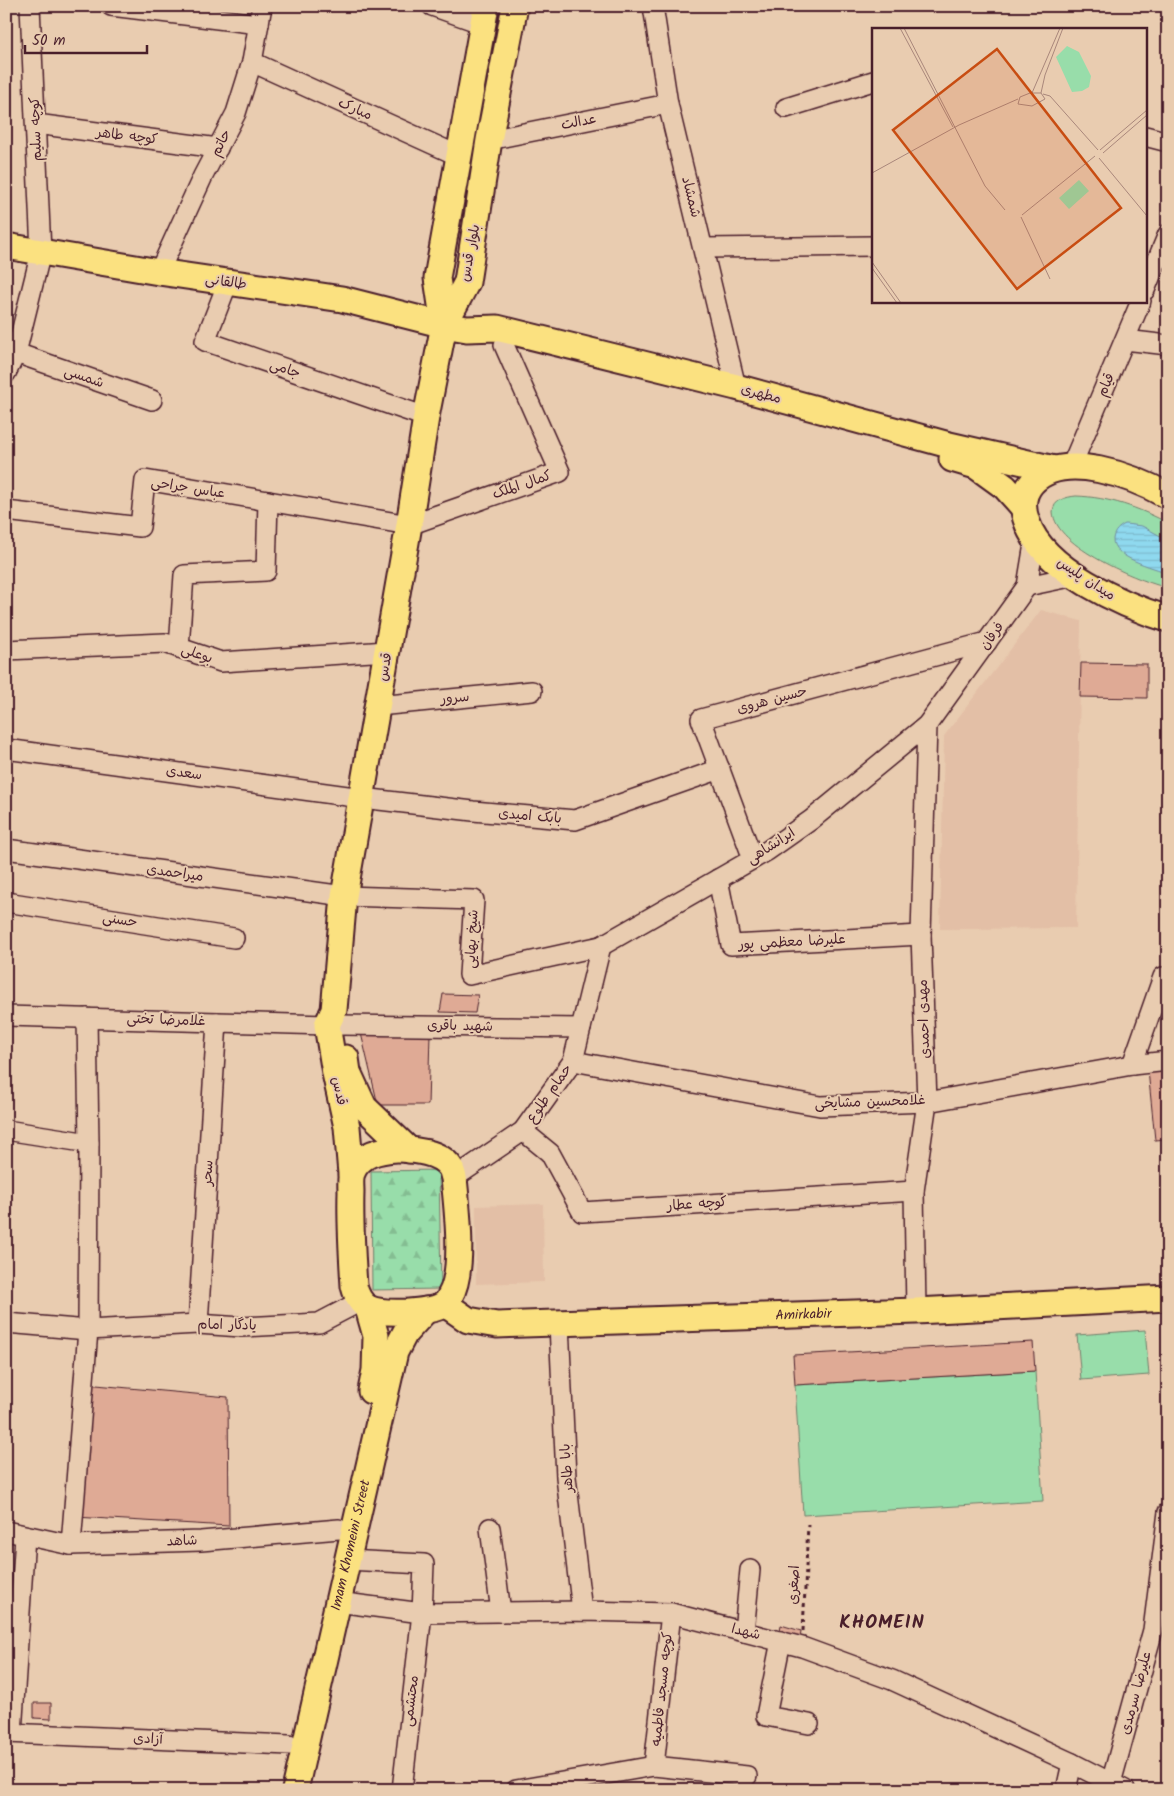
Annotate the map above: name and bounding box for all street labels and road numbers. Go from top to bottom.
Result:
street label: مبارک [334,92,376,126]
street label: کوچه سلیم [24,97,48,161]
street label: عدالت [559,108,599,136]
street label: کوچه طاهر [94,121,159,151]
street label: حاتم [205,126,237,160]
street label: شمشاد [675,174,707,220]
street label: بلوار قدس [454,222,486,284]
street label: طالقانی [204,268,248,296]
street label: جامی [267,354,303,384]
street label: شمسی [61,360,107,394]
street label: قیام [1091,370,1121,400]
street label: مطهری [738,378,784,410]
street label: کمال الملک [489,465,555,505]
street label: عباس جراحی [149,471,227,505]
street label: میدان پلیس [1052,552,1120,606]
street label: فرفان [974,617,1010,655]
street label: بوعلی [178,638,216,670]
street label: قدس [372,651,398,683]
street label: حسین هروی [734,680,810,720]
street label: سرور [439,686,470,710]
street label: سعدی [164,760,204,786]
street label: بابک امیدی [497,802,563,830]
street label: ایرانشاهی [742,822,800,870]
street label: میراحمدی [145,858,205,888]
street label: حسنی [101,906,139,934]
street label: شیخ بهایی [459,909,485,969]
street label: علیرضا معظمی پور [737,928,846,956]
street label: مهدی احمدی [912,979,936,1059]
street label: غلامرضا تختی [126,1008,206,1032]
street label: شهید باقری [427,1014,493,1038]
street label: حمام طلوع [521,1060,577,1128]
street label: قدس [325,1075,353,1107]
street label: غلامحسین مشایخی [814,1089,926,1115]
street label: سحر [196,1160,220,1187]
street label: کوچه عطار [665,1191,728,1217]
street label: Amirkabir [775,1303,833,1327]
street label: یادگار امام [197,1313,257,1337]
street label: بابا طاهر [554,1443,580,1494]
street label: Imam Khomeini Street [325,1477,377,1613]
street label: شاهد [166,1529,198,1553]
street label: اصغری [782,1565,806,1605]
street label: شهدا [729,1618,763,1646]
street label: کوچه مسجد فاطمیه [645,1631,679,1747]
street label: علیرضا سرمدی [1114,1649,1158,1737]
street label: محتشمی [397,1674,425,1728]
street label: آزادی [133,1727,164,1751]

